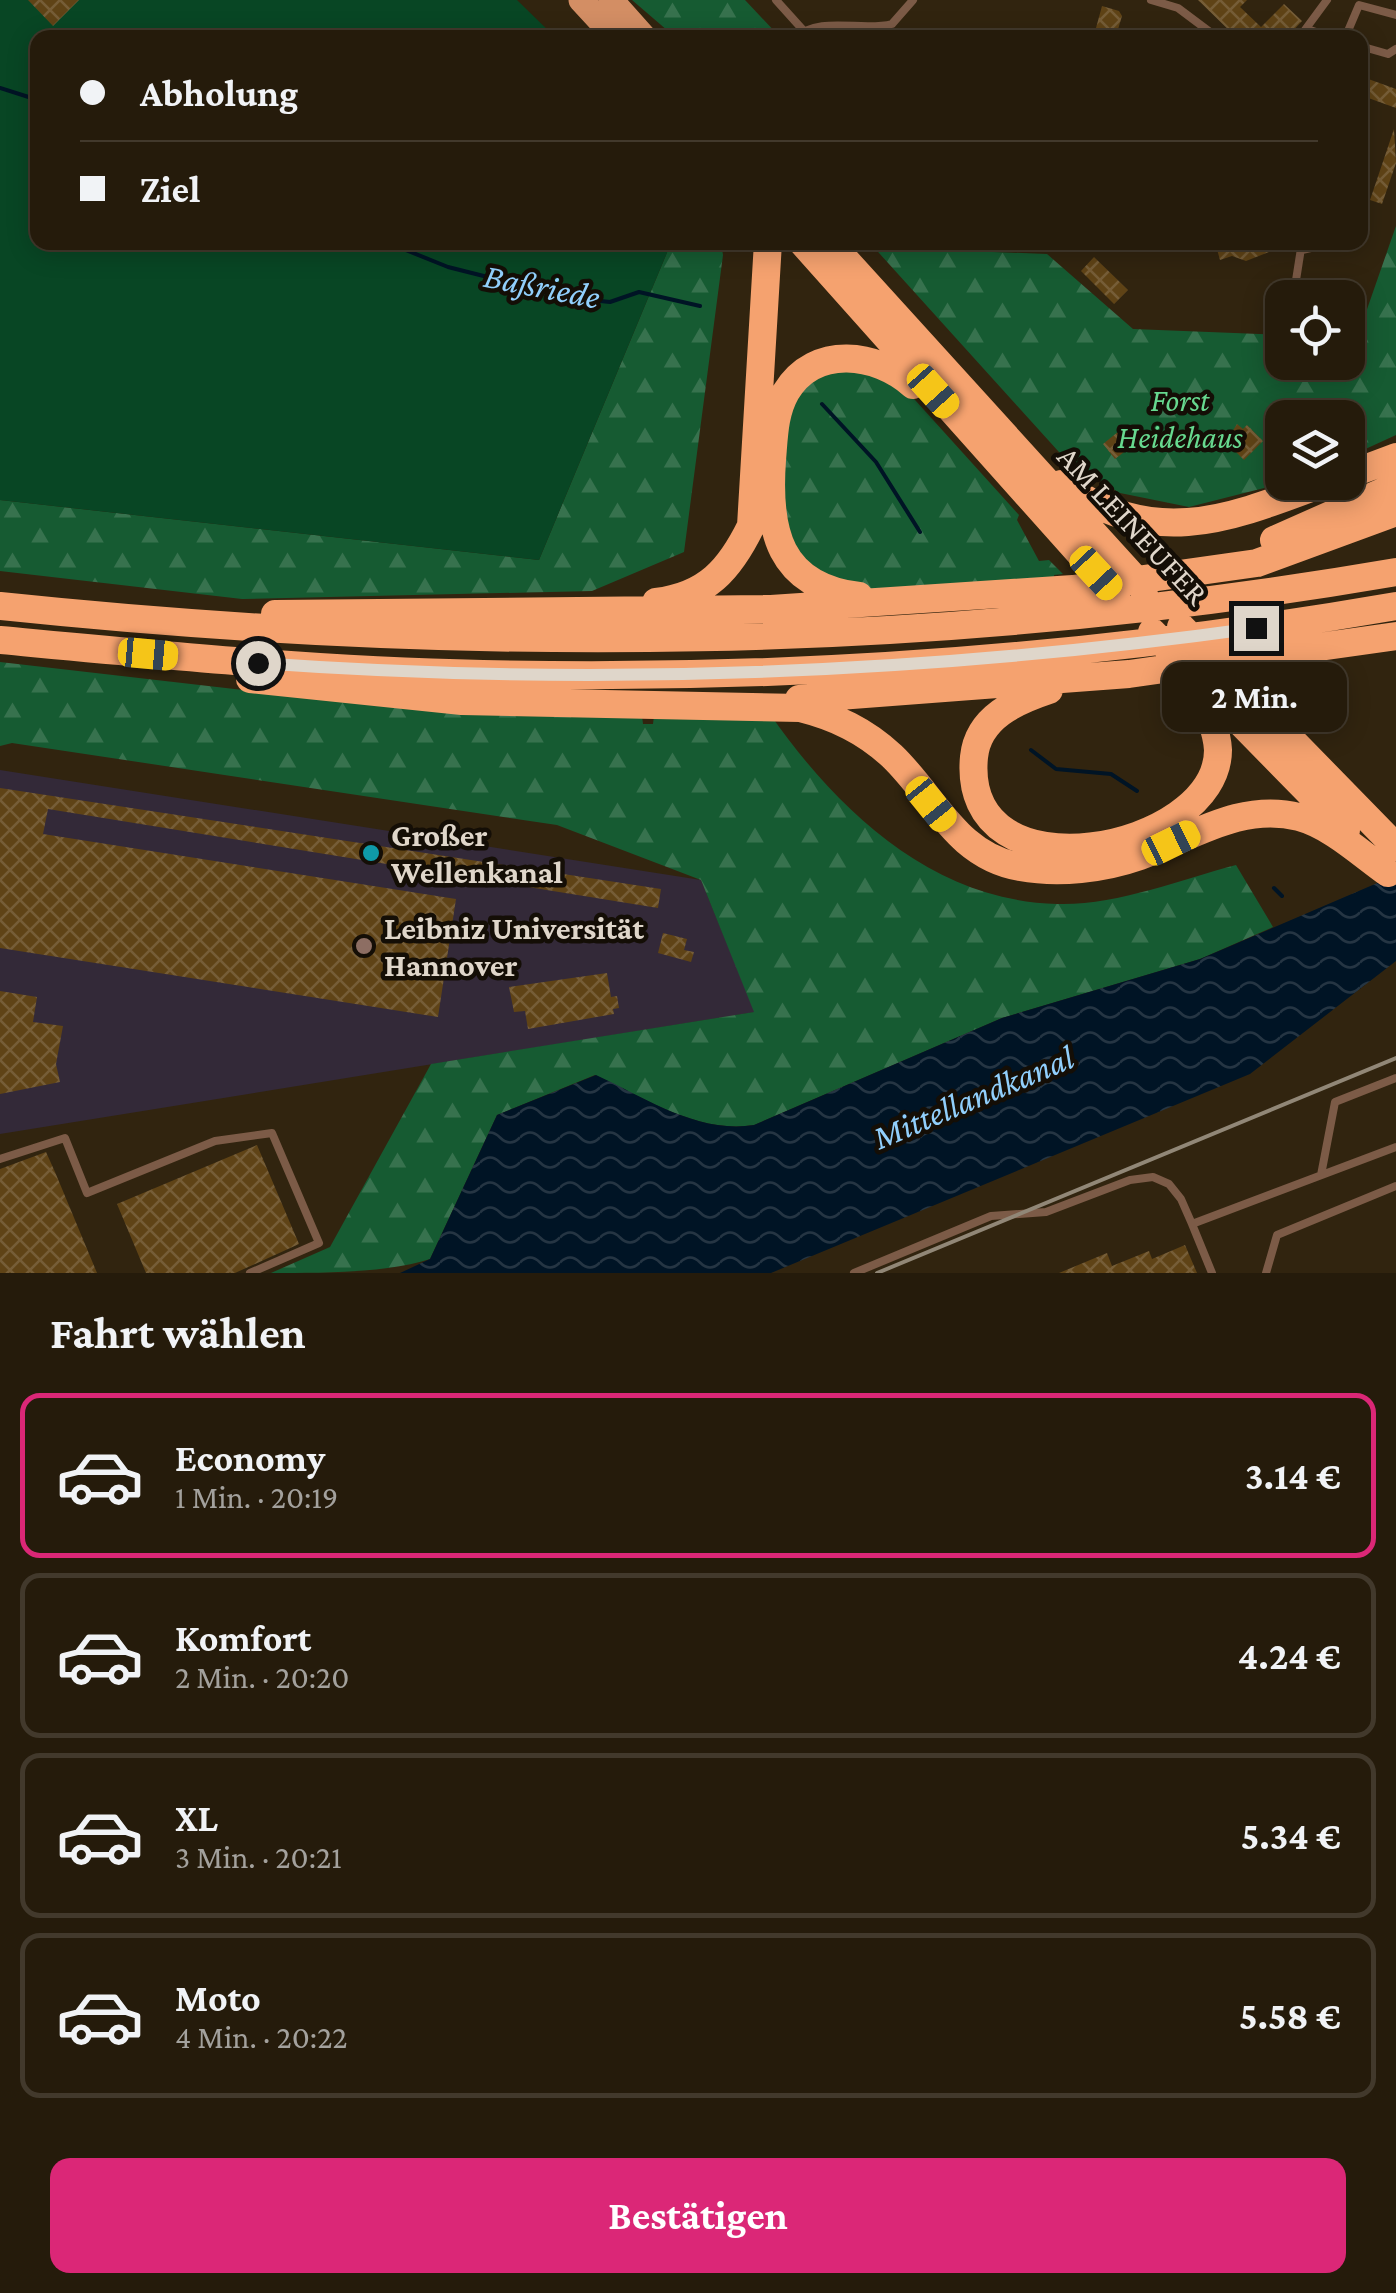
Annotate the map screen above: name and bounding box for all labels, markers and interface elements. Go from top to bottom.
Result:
text: Abholung [140,72,298,114]
text: Ziel [140,168,200,210]
water label: Baßriede [481,256,603,317]
map controls [1265,280,1365,500]
button: locate [1265,280,1365,380]
car [902,359,964,423]
park label: Forst Heidehaus [1117,382,1243,455]
button: layers [1265,400,1365,500]
street label: AM LEINEUFER [1050,438,1216,612]
car [1065,541,1127,605]
route end [1234,606,1279,651]
car [117,636,179,672]
route start [236,641,281,686]
callout: 2 Min. [1164,663,1348,733]
text: 2 Min. [1211,679,1298,715]
car [900,771,962,837]
car [1137,816,1205,870]
place label: Großer Wellenkanal [390,817,563,890]
marker: Großer Wellenkanal [360,842,382,864]
place label: Leibniz Universität Hannover [384,910,644,983]
marker: Leibniz Universität Hannover [353,935,375,957]
water label: Mittellandkanal [866,1037,1080,1158]
text: Fahrt wählen [50,1308,306,1358]
icon: car [55,1431,145,1521]
text: Economy [175,1437,325,1479]
text: 3.14 € [1245,1455,1341,1497]
text: 1 Min. · 20:19 [175,1479,338,1515]
icon: car [55,1611,145,1701]
text: Komfort [175,1617,311,1659]
text: 4.24 € [1238,1635,1341,1677]
text: 2 Min. · 20:20 [175,1659,349,1695]
icon: car [55,1791,145,1881]
text: XL [175,1797,218,1839]
text: 5.34 € [1241,1815,1341,1857]
text: 3 Min. · 20:21 [175,1839,342,1875]
icon: car [55,1971,145,2061]
text: Moto [175,1977,261,2019]
text: 5.58 € [1239,1995,1341,2037]
text: 4 Min. · 20:22 [175,2019,347,2055]
button: Bestätigen [50,2158,1346,2273]

